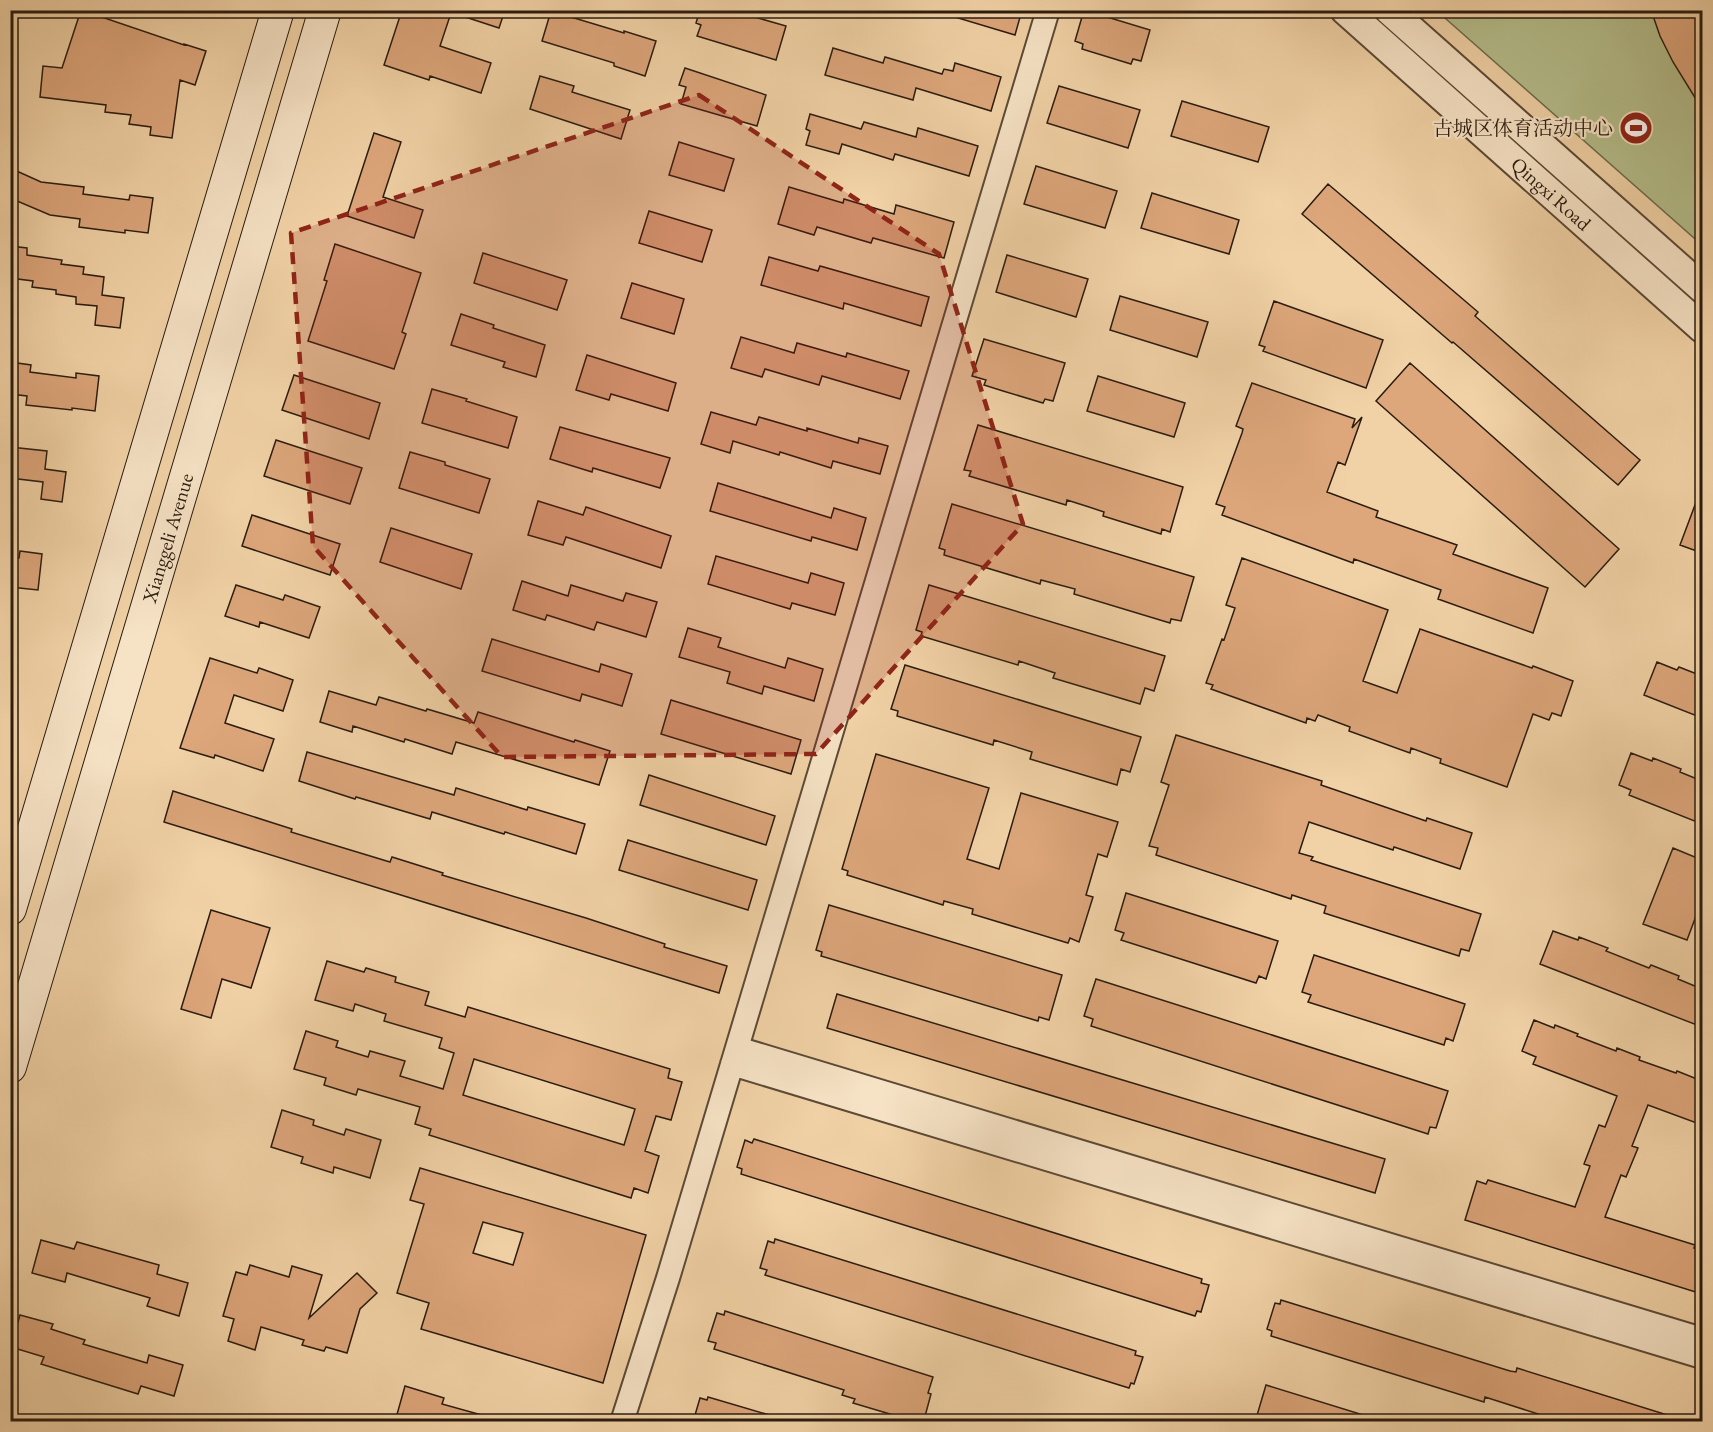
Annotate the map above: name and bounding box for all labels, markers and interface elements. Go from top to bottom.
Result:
sports icon: 古城区体育活动中心 [1618,110,1654,146]
place label: 古城区体育活动中心 [1433,115,1613,141]
street label: Qingxi Road [1506,151,1597,237]
street label: Xianggeli Avenue [136,470,199,607]

